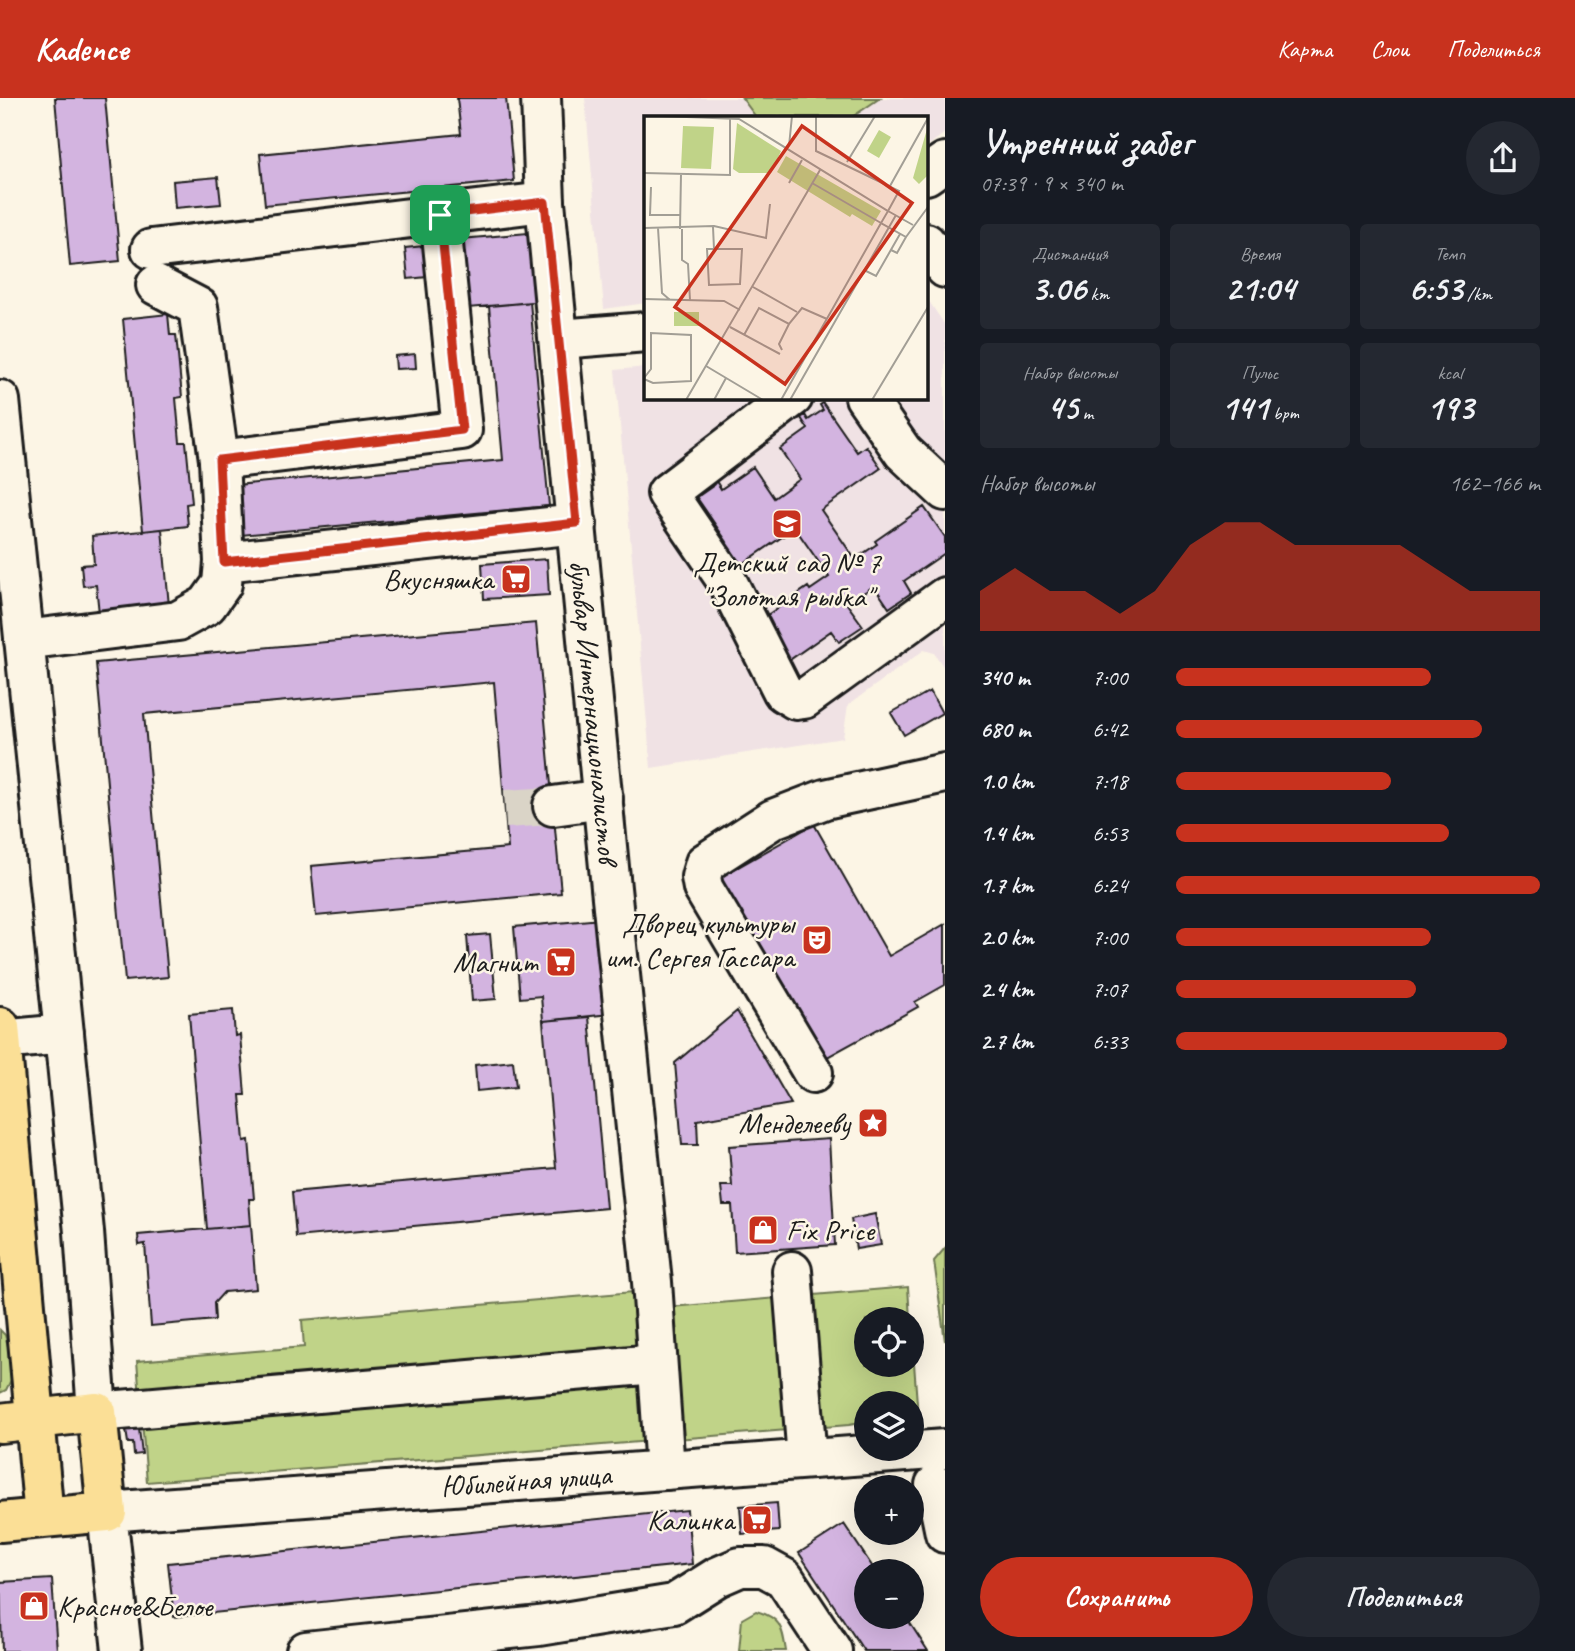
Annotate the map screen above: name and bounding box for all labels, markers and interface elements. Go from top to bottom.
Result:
text: Kadence [35,28,128,70]
text: Карта [1278,34,1332,64]
text: Слои [1370,34,1409,64]
text: Поделиться [1447,34,1540,64]
inset map [644,116,928,399]
text: Утренний забег [980,119,1192,166]
button: share [1466,121,1540,195]
text: 07:39 · 9 × 340 m [980,169,1123,198]
pin [410,185,470,245]
icon: arrive [421,196,459,234]
text: Дистанция [1032,242,1108,266]
text: Время [1240,242,1280,266]
text: Темп [1435,242,1465,266]
text: 3.06 [1031,266,1086,311]
text: 21:04 [1225,266,1295,311]
text: 6:53 [1408,266,1462,311]
text: km [1086,282,1109,306]
text: /km [1462,282,1492,306]
text: Набор высоты [1023,361,1117,385]
text: Пульс [1242,361,1278,385]
text: kcal [1437,361,1463,385]
text: 45 [1047,385,1078,430]
text: 141 [1221,385,1268,430]
text: 193 [1427,385,1473,430]
text: m [1078,401,1093,425]
text: bpm [1268,401,1299,425]
text: Набор высоты [980,469,1094,498]
text: 162–166 m [1449,469,1540,498]
school or university icon: Детский сад № 7 "Золотая рыбка" [770,507,804,541]
place label: Детский сад № 7 "Золотая рыбка" [693,543,882,615]
street label: бульвар Интернационалистов [561,558,628,870]
place label: Вкусняшка [383,560,496,598]
supermarket icon: Вкусняшка [499,562,533,596]
text: 340 m [980,663,1030,692]
text: 7:00 [1092,663,1128,692]
text: 680 m [980,715,1030,744]
text: 6:42 [1092,715,1128,744]
text: 1.0 km [980,767,1034,796]
text: 7:18 [1092,767,1128,796]
text: 1.4 km [980,819,1034,848]
text: 6:53 [1092,819,1128,848]
text: 1.7 km [980,871,1033,900]
text: 6:24 [1092,871,1128,900]
place label: Дворец культуры им. Сергея Гассара [605,904,797,976]
theatre icon: Дворец культуры им. Сергея Гассара [800,923,834,957]
text: 2.0 km [980,923,1034,952]
text: 7:00 [1092,923,1128,952]
place label: Магнит [453,943,539,981]
supermarket icon: Магнит [544,945,578,979]
text: 2.4 km [980,975,1034,1004]
text: 7:07 [1092,975,1128,1004]
text: 2.7 km [980,1027,1033,1056]
text: 6:33 [1092,1027,1128,1056]
place label: Менделееву [739,1104,852,1142]
place icon: Менделееву [856,1106,890,1140]
place label: Fix Price [786,1211,876,1249]
shop icon: Fix Price [746,1213,780,1247]
map controls [854,1307,924,1629]
button: locate [854,1307,924,1377]
button: layers [854,1391,924,1461]
street label: Юбилейная улица [440,1455,614,1506]
button: + [854,1475,924,1545]
place label: Калинка [647,1501,737,1539]
supermarket icon: Калинка [740,1503,774,1537]
button: Сохранить [980,1557,1253,1637]
button: Поделиться [1267,1557,1540,1637]
button: − [854,1559,924,1629]
place label: Красное&Белое [57,1587,215,1625]
shop icon: Красное&Белое [17,1589,51,1623]

